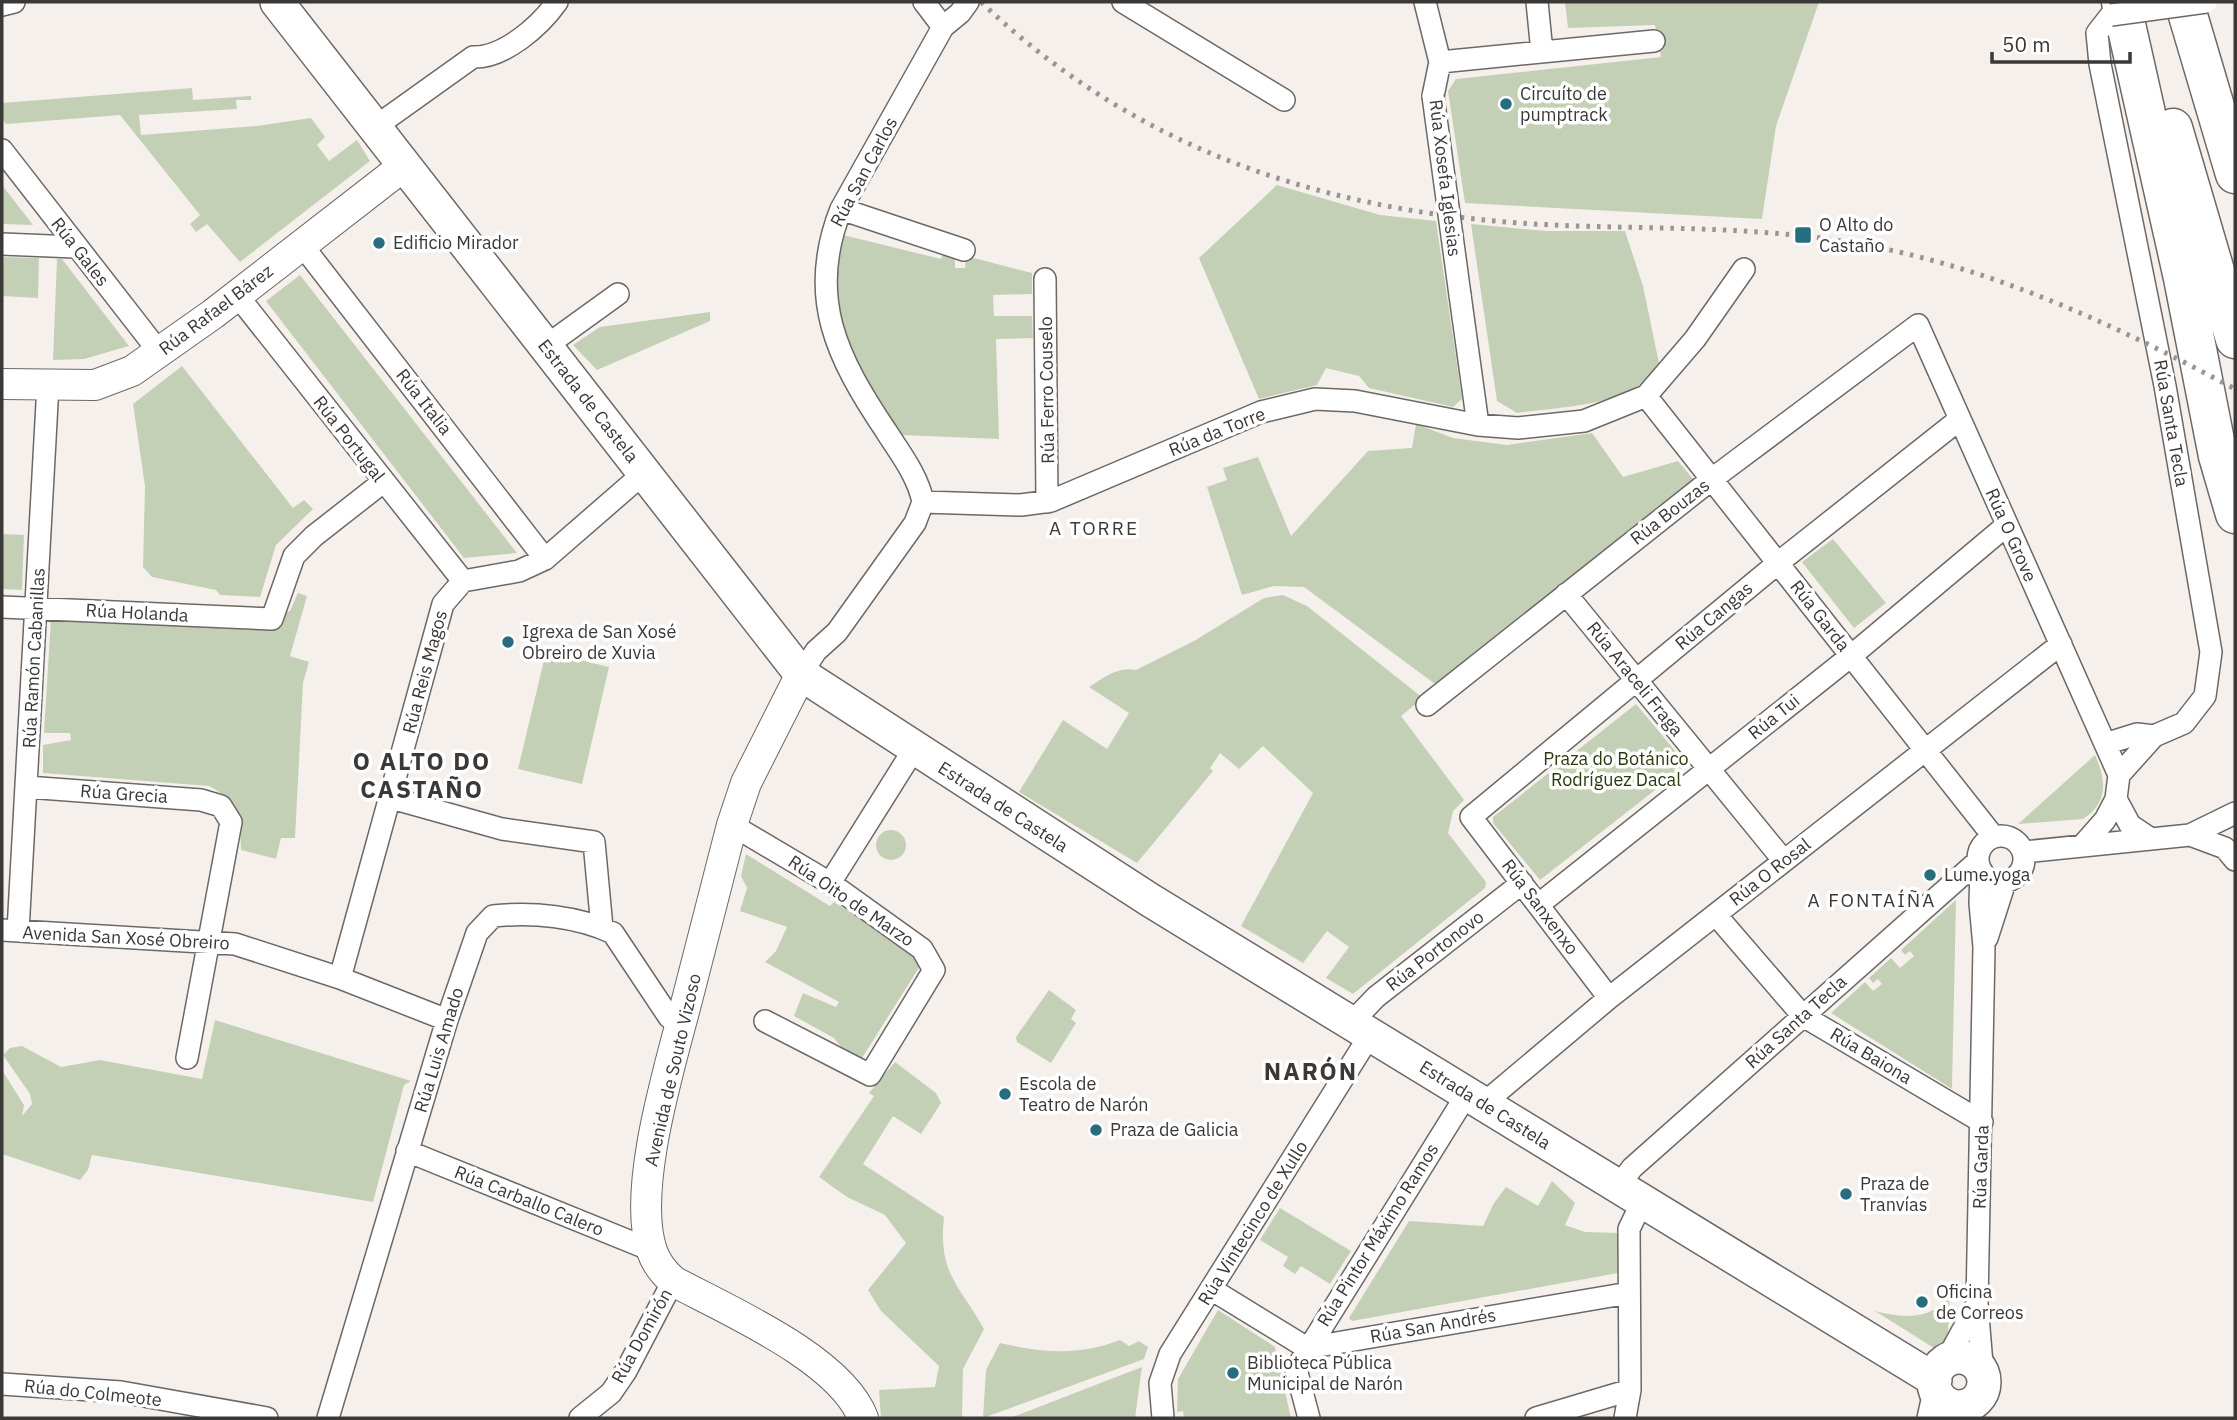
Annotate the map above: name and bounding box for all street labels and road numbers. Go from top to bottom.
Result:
street label: Rúa Xosefa Iglesias [1424,98,1467,258]
street label: Rúa San Carlos [825,113,902,231]
street label: Rúa Gales [46,213,114,291]
street label: Rúa Rafael Bárez [154,259,277,360]
street label: Rúa Ferro Couselo [1034,316,1059,464]
street label: Estrada de Castela [533,334,644,467]
street label: Rúa Santa Tecla [2149,358,2194,489]
street label: Rúa Italia [391,364,458,440]
street label: Rúa Portugal [308,391,390,487]
street label: Rúa da Torre [1165,402,1269,461]
street label: Rúa Bouzas [1625,473,1714,550]
street label: Rúa O Grove [1981,484,2042,585]
street label: Rúa Ramón Cabanillas [17,567,50,749]
street label: Rúa Garda [1785,575,1856,656]
street label: Rúa Cangas [1670,576,1757,655]
street label: Rúa Holanda [85,598,190,627]
street label: Rúa Reis Magos [397,608,452,736]
street label: Rúa Araceli Fraga [1582,617,1689,741]
street label: Rúa Tui [1743,689,1804,744]
street label: Estrada de Castela [934,756,1073,857]
street label: Rúa Grecia [79,779,169,808]
street label: Rúa O Rosal [1724,833,1815,911]
street label: Rúa Oito de Marzo [784,850,919,951]
street label: Rúa Sanxenxo [1497,854,1584,959]
street label: Rúa Portonovo [1381,905,1488,996]
street label: Avenida San Xosé Obreiro [22,921,230,954]
street label: Rúa Santa Tecla [1740,970,1851,1073]
street label: Avenida de Souto Vizoso [639,971,706,1169]
street label: Rúa Luis Amado [409,985,468,1115]
street label: Rúa Baiona [1826,1022,1917,1089]
street label: Estrada de Castela [1415,1055,1556,1154]
street label: Rúa Garda [1968,1124,1993,1209]
street label: Rúa Vintecinco de Xullo [1193,1136,1313,1309]
street label: Rúa Pintor Máximo Ramos [1312,1139,1443,1331]
street label: Rúa Carballo Calero [451,1160,607,1241]
street label: Rúa Domirón [606,1284,677,1387]
street label: Rúa San Andrés [1368,1303,1498,1348]
street label: Rúa do Colmeote [23,1374,163,1411]

